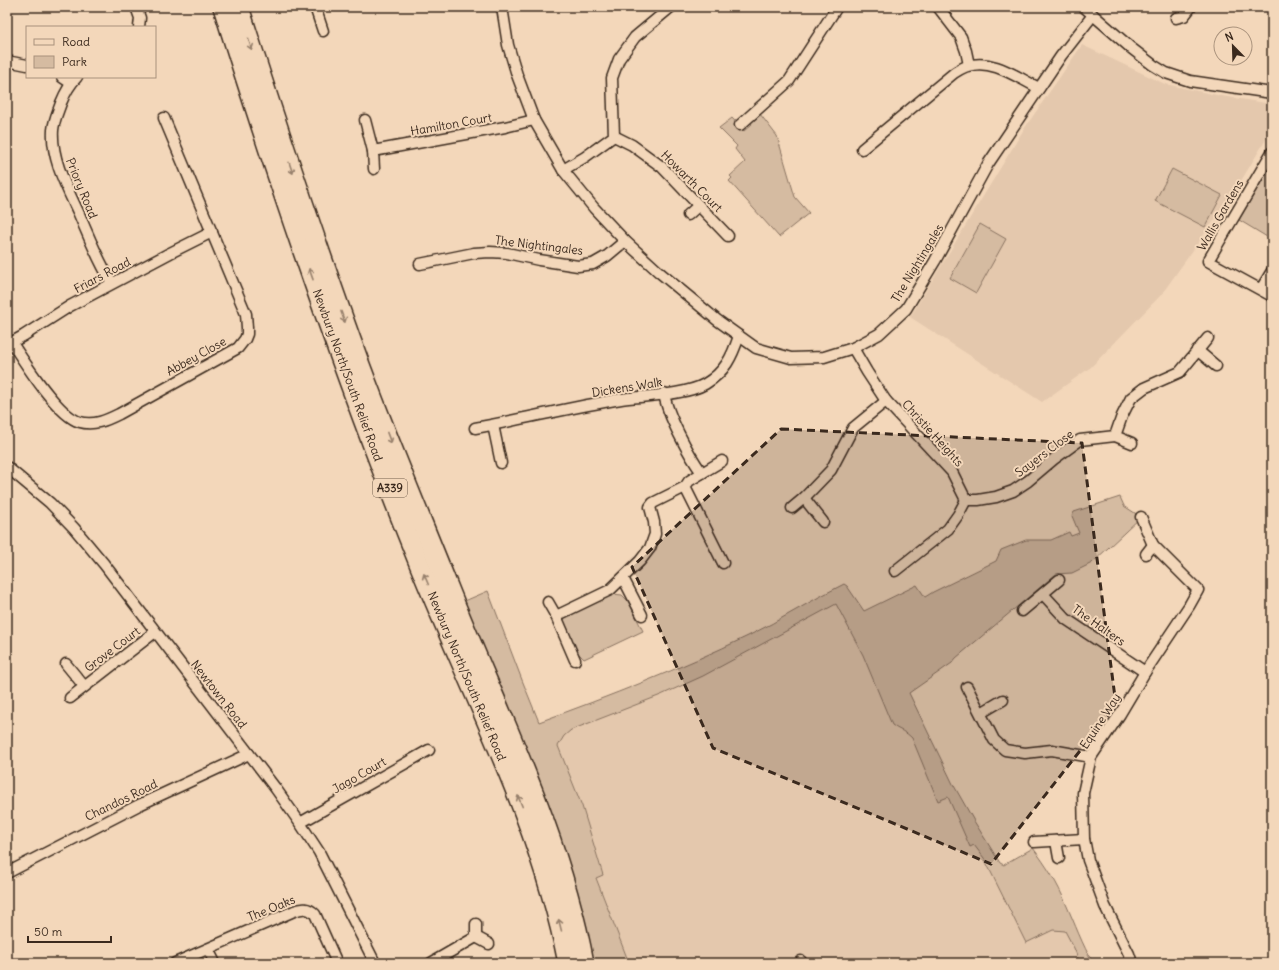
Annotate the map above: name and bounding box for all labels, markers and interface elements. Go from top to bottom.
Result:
legend [26,26,156,78]
north arrow [1213,26,1253,66]
text: N [1223,29,1235,45]
text: Road [62,34,90,49]
one-way arrow [247,38,255,50]
text: Park [62,54,87,69]
street label: Hamilton Court [409,109,493,139]
street label: Howarth Court [658,147,726,215]
street label: Priory Road [63,155,101,221]
one-way arrow [287,161,295,173]
street label: Wallis Gardens [1194,177,1246,253]
street label: The Nightingales [888,221,946,305]
street label: The Nightingales [494,232,584,258]
street label: Friars Road [71,254,133,296]
one-way arrow [307,267,314,280]
street label: Newbury North/South Relief Road [310,287,386,463]
one-way arrow [340,310,347,323]
street label: Abbey Close [163,333,229,379]
street label: Dickens Walk [591,374,663,400]
street label: Christie Heights [899,397,967,469]
street label: Sayers Close [1012,426,1076,480]
one-way arrow [385,432,393,444]
road number: A339 [373,479,407,497]
one-way arrow [421,573,429,585]
street label: Newbury North/South Relief Road [424,589,510,763]
street label: The Halters [1070,601,1128,649]
street label: Grove Court [81,623,143,675]
street label: Newtown Road [188,657,250,731]
street label: Equine Way [1076,690,1124,752]
street label: Jago Court [329,754,389,796]
street label: Chandos Road [82,776,160,824]
one-way arrow [516,796,524,808]
street label: The Oaks [245,892,297,924]
scale bar [28,918,111,944]
one-way arrow [556,919,564,932]
text: 50 m [34,924,63,939]

